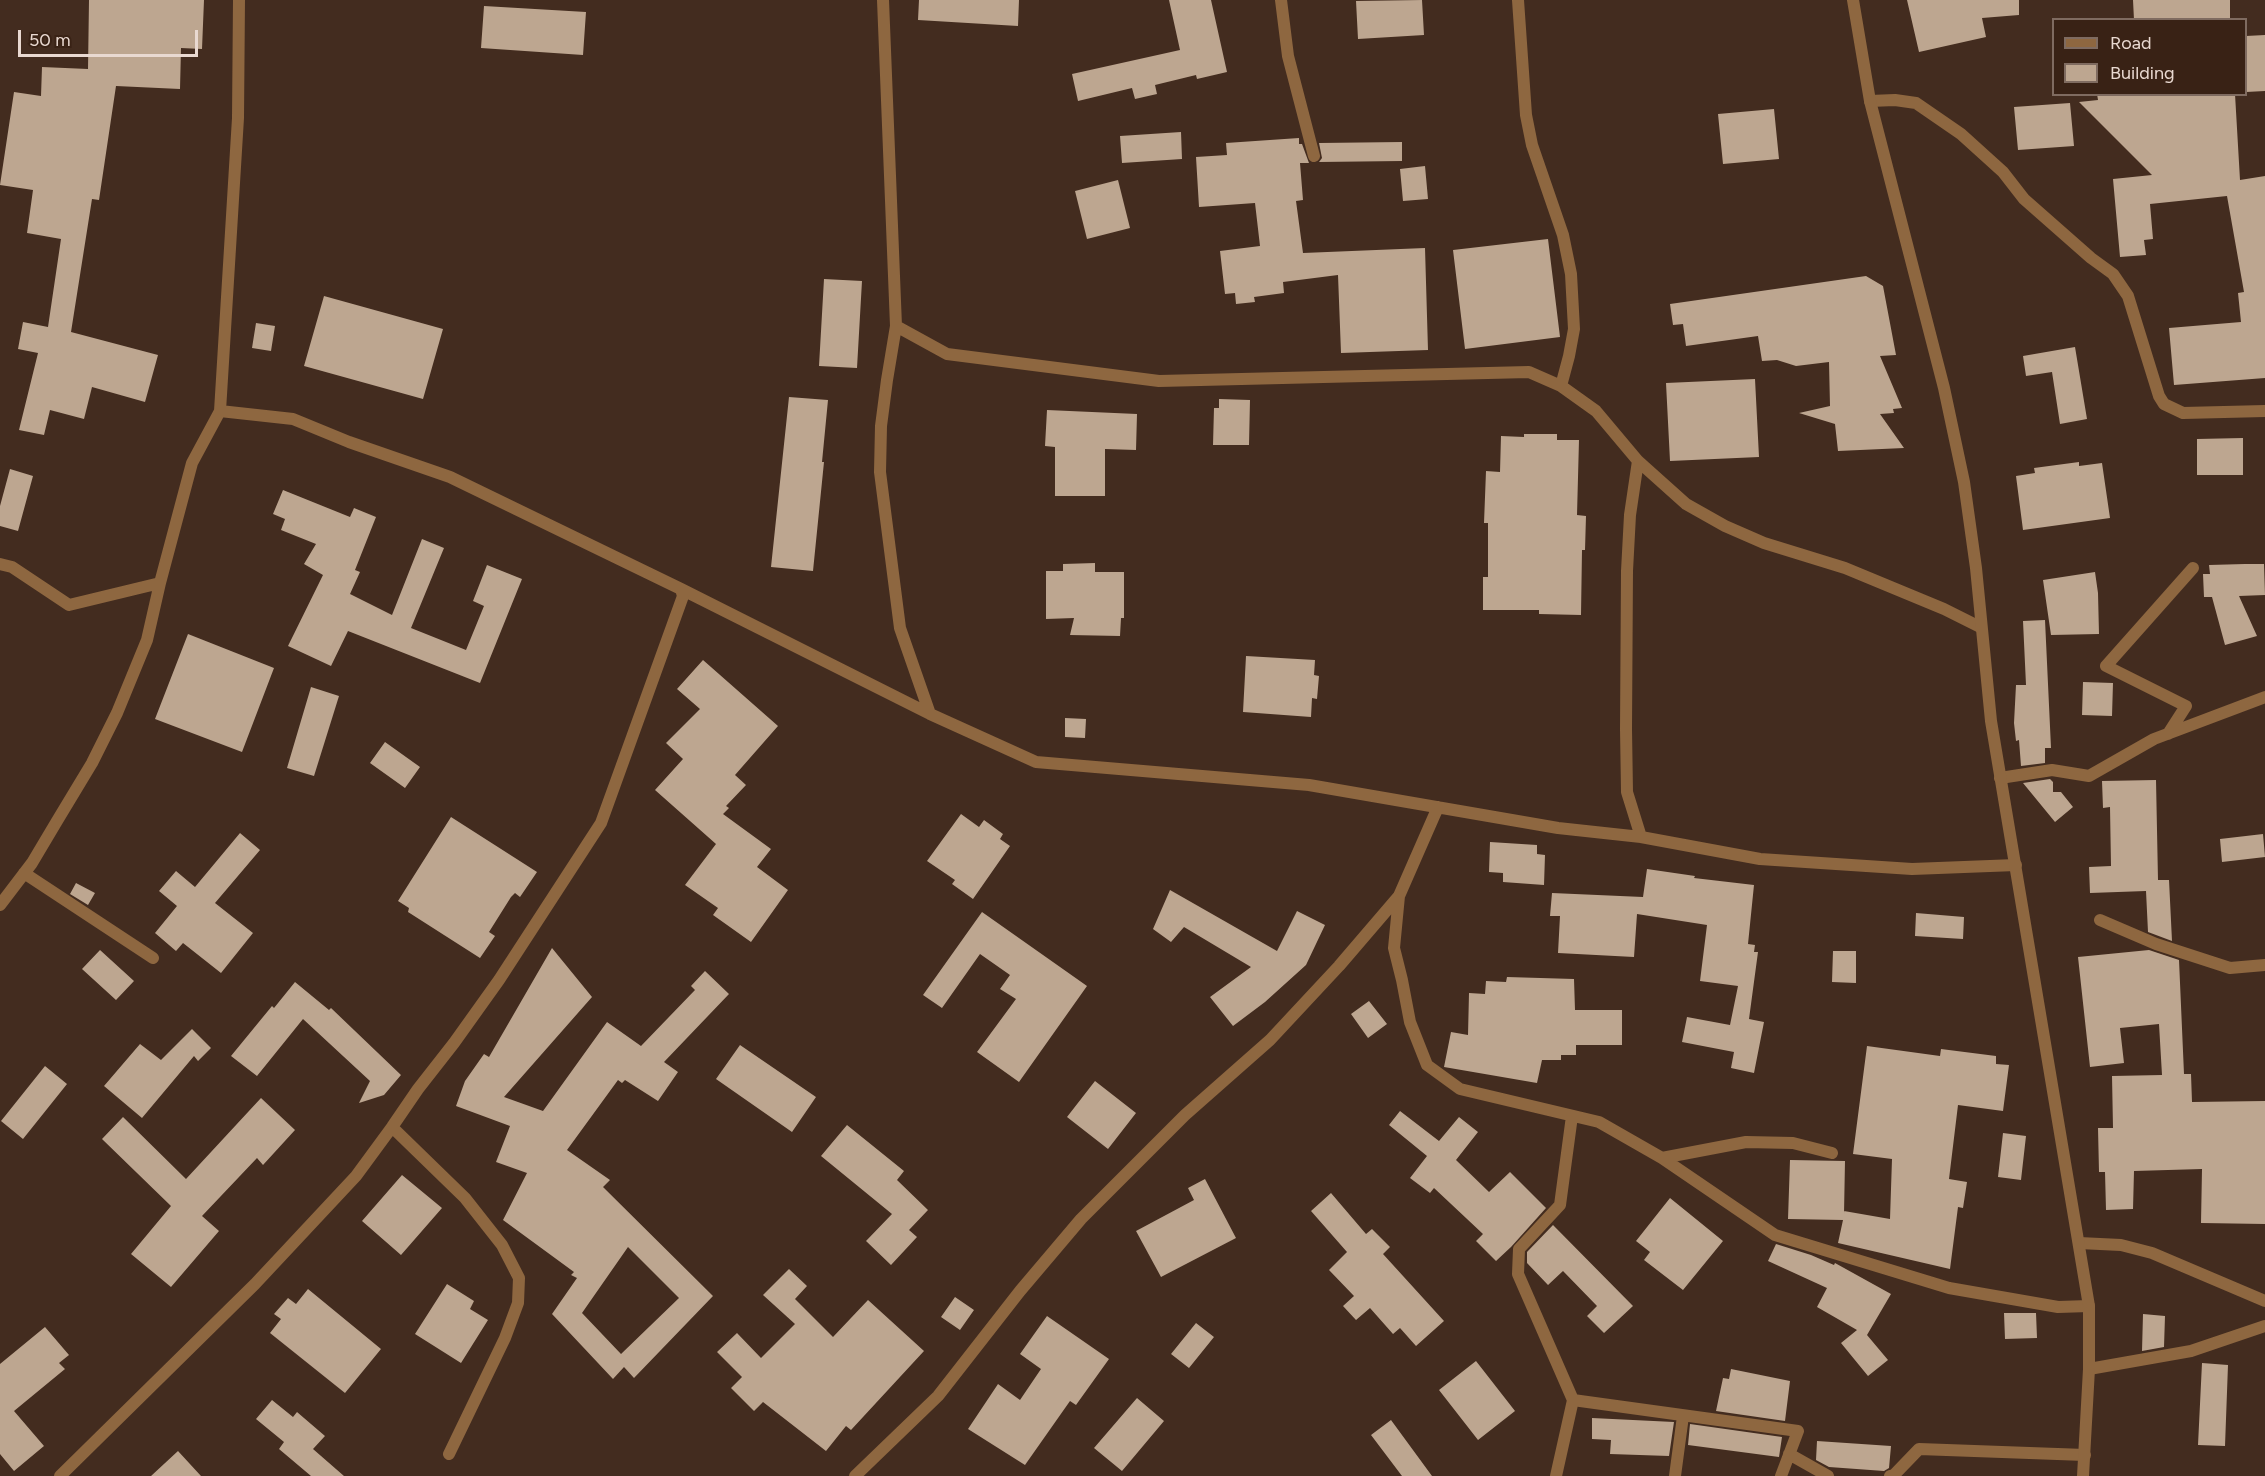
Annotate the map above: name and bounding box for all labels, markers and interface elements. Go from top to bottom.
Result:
scale bar [21,18,201,56]
legend [2052,18,2247,96]
text: 50 m [29,29,71,51]
text: Road [2110,32,2151,54]
text: Building [2110,62,2175,84]

